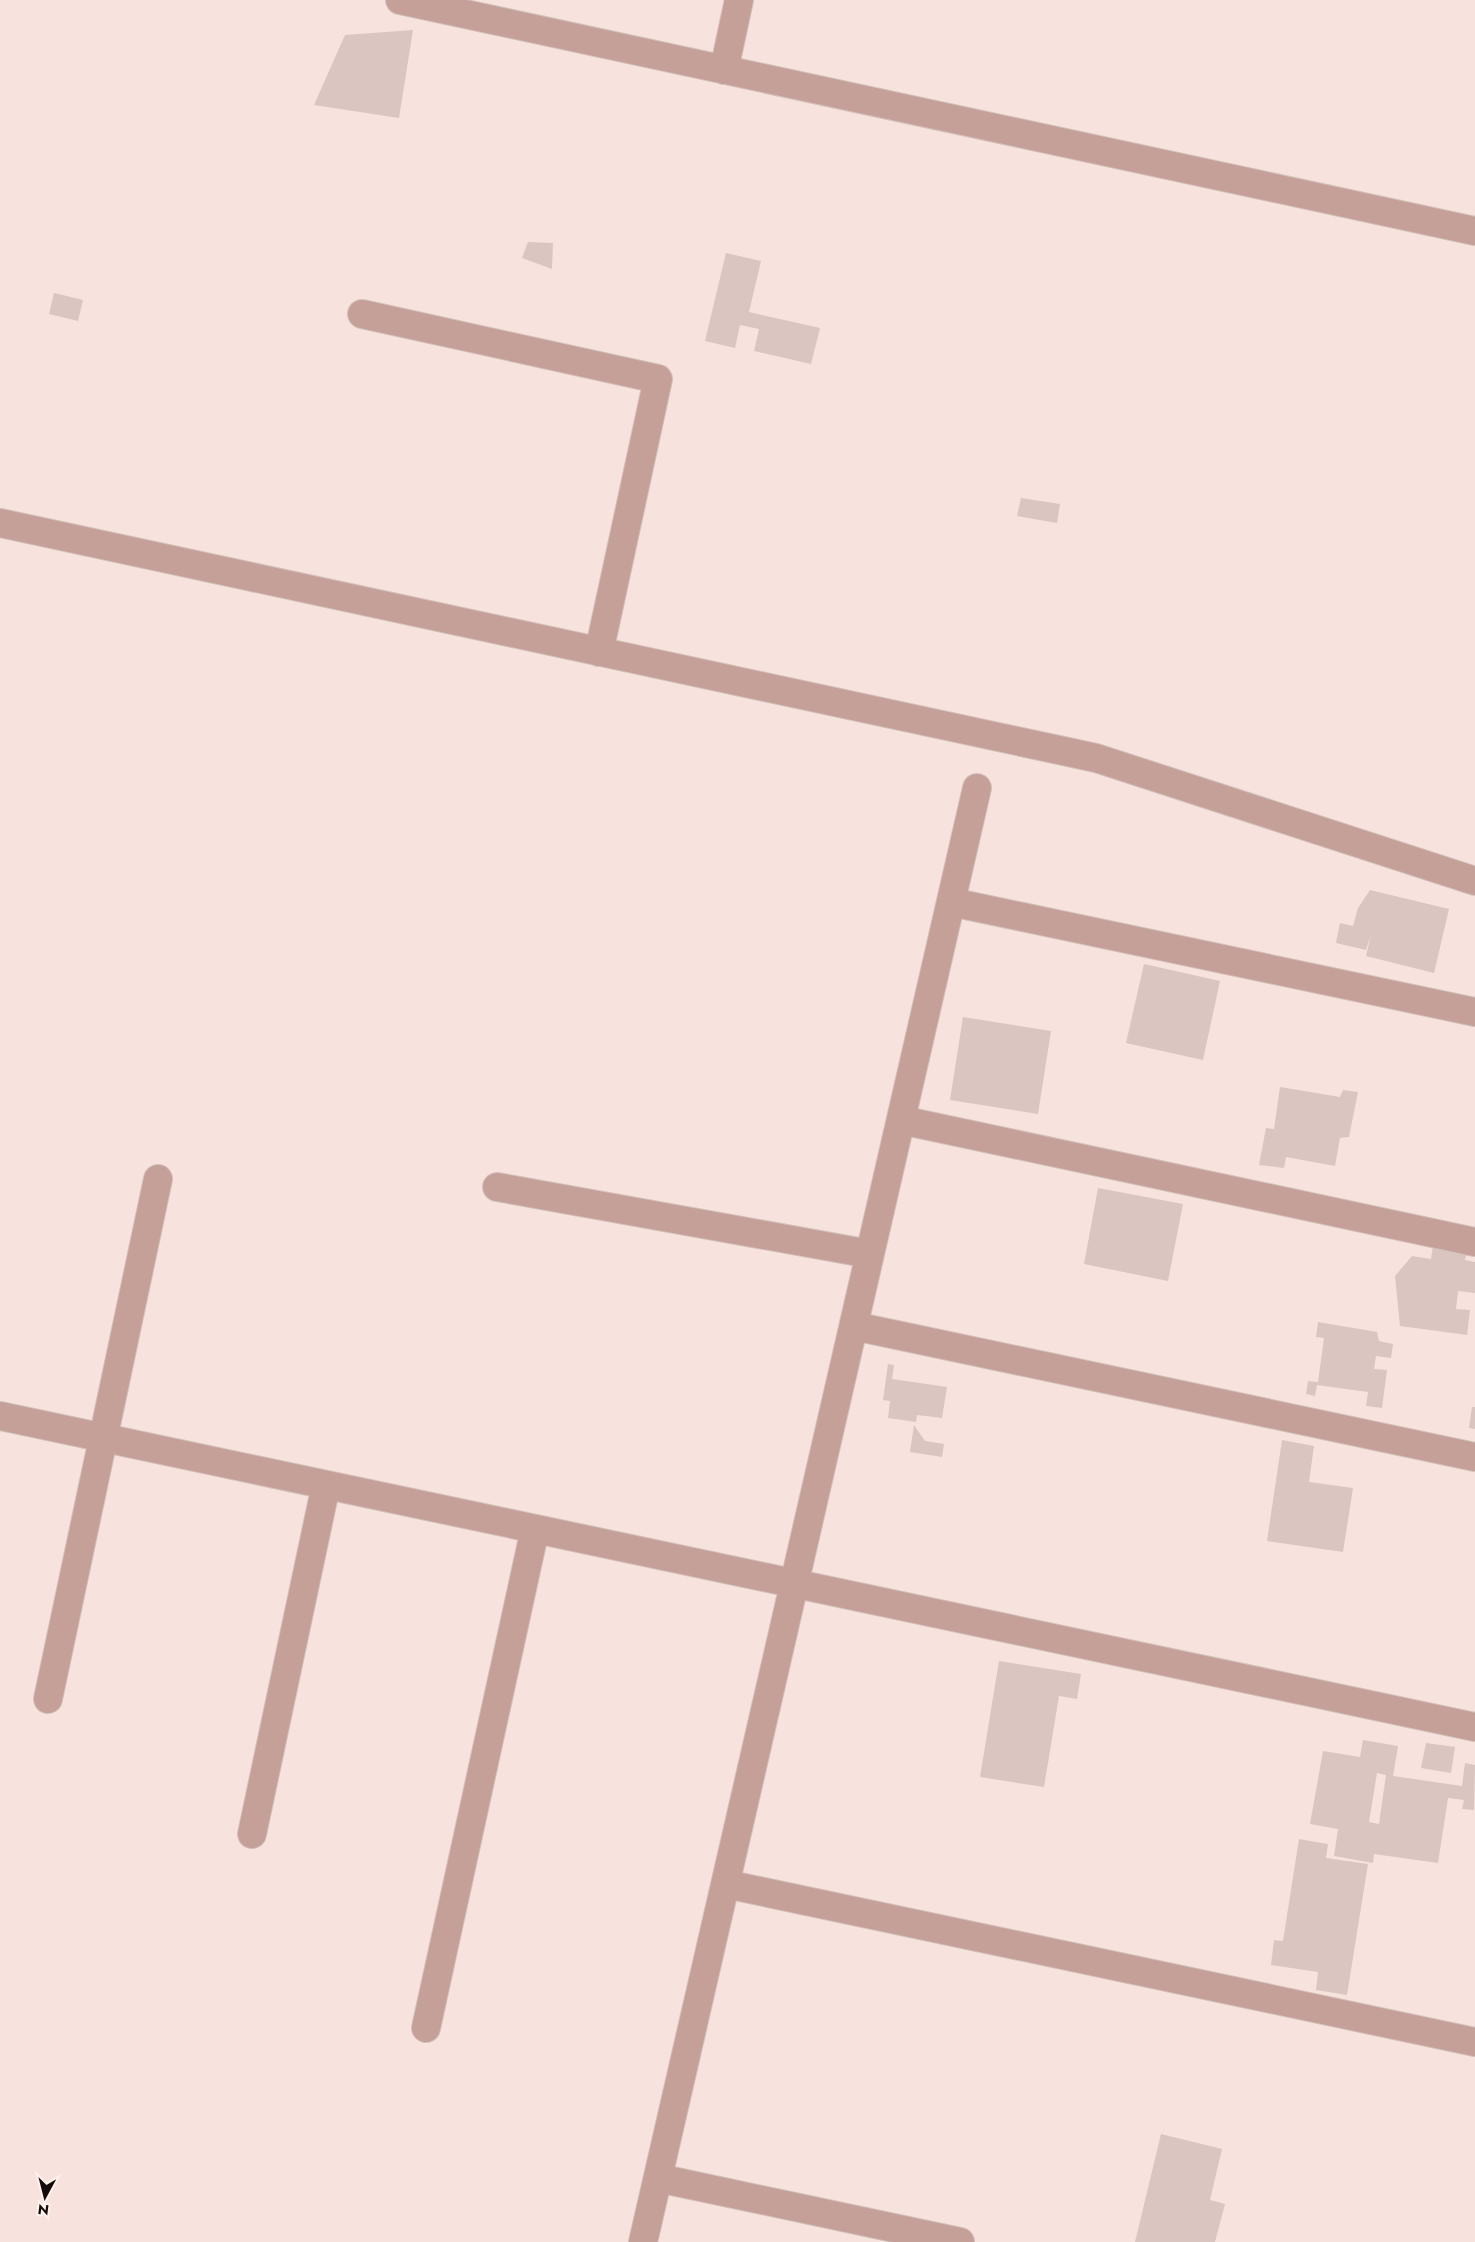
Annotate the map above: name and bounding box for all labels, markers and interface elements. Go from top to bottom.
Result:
north arrow [20,2172,70,2222]
text: N [37,2199,50,2221]

